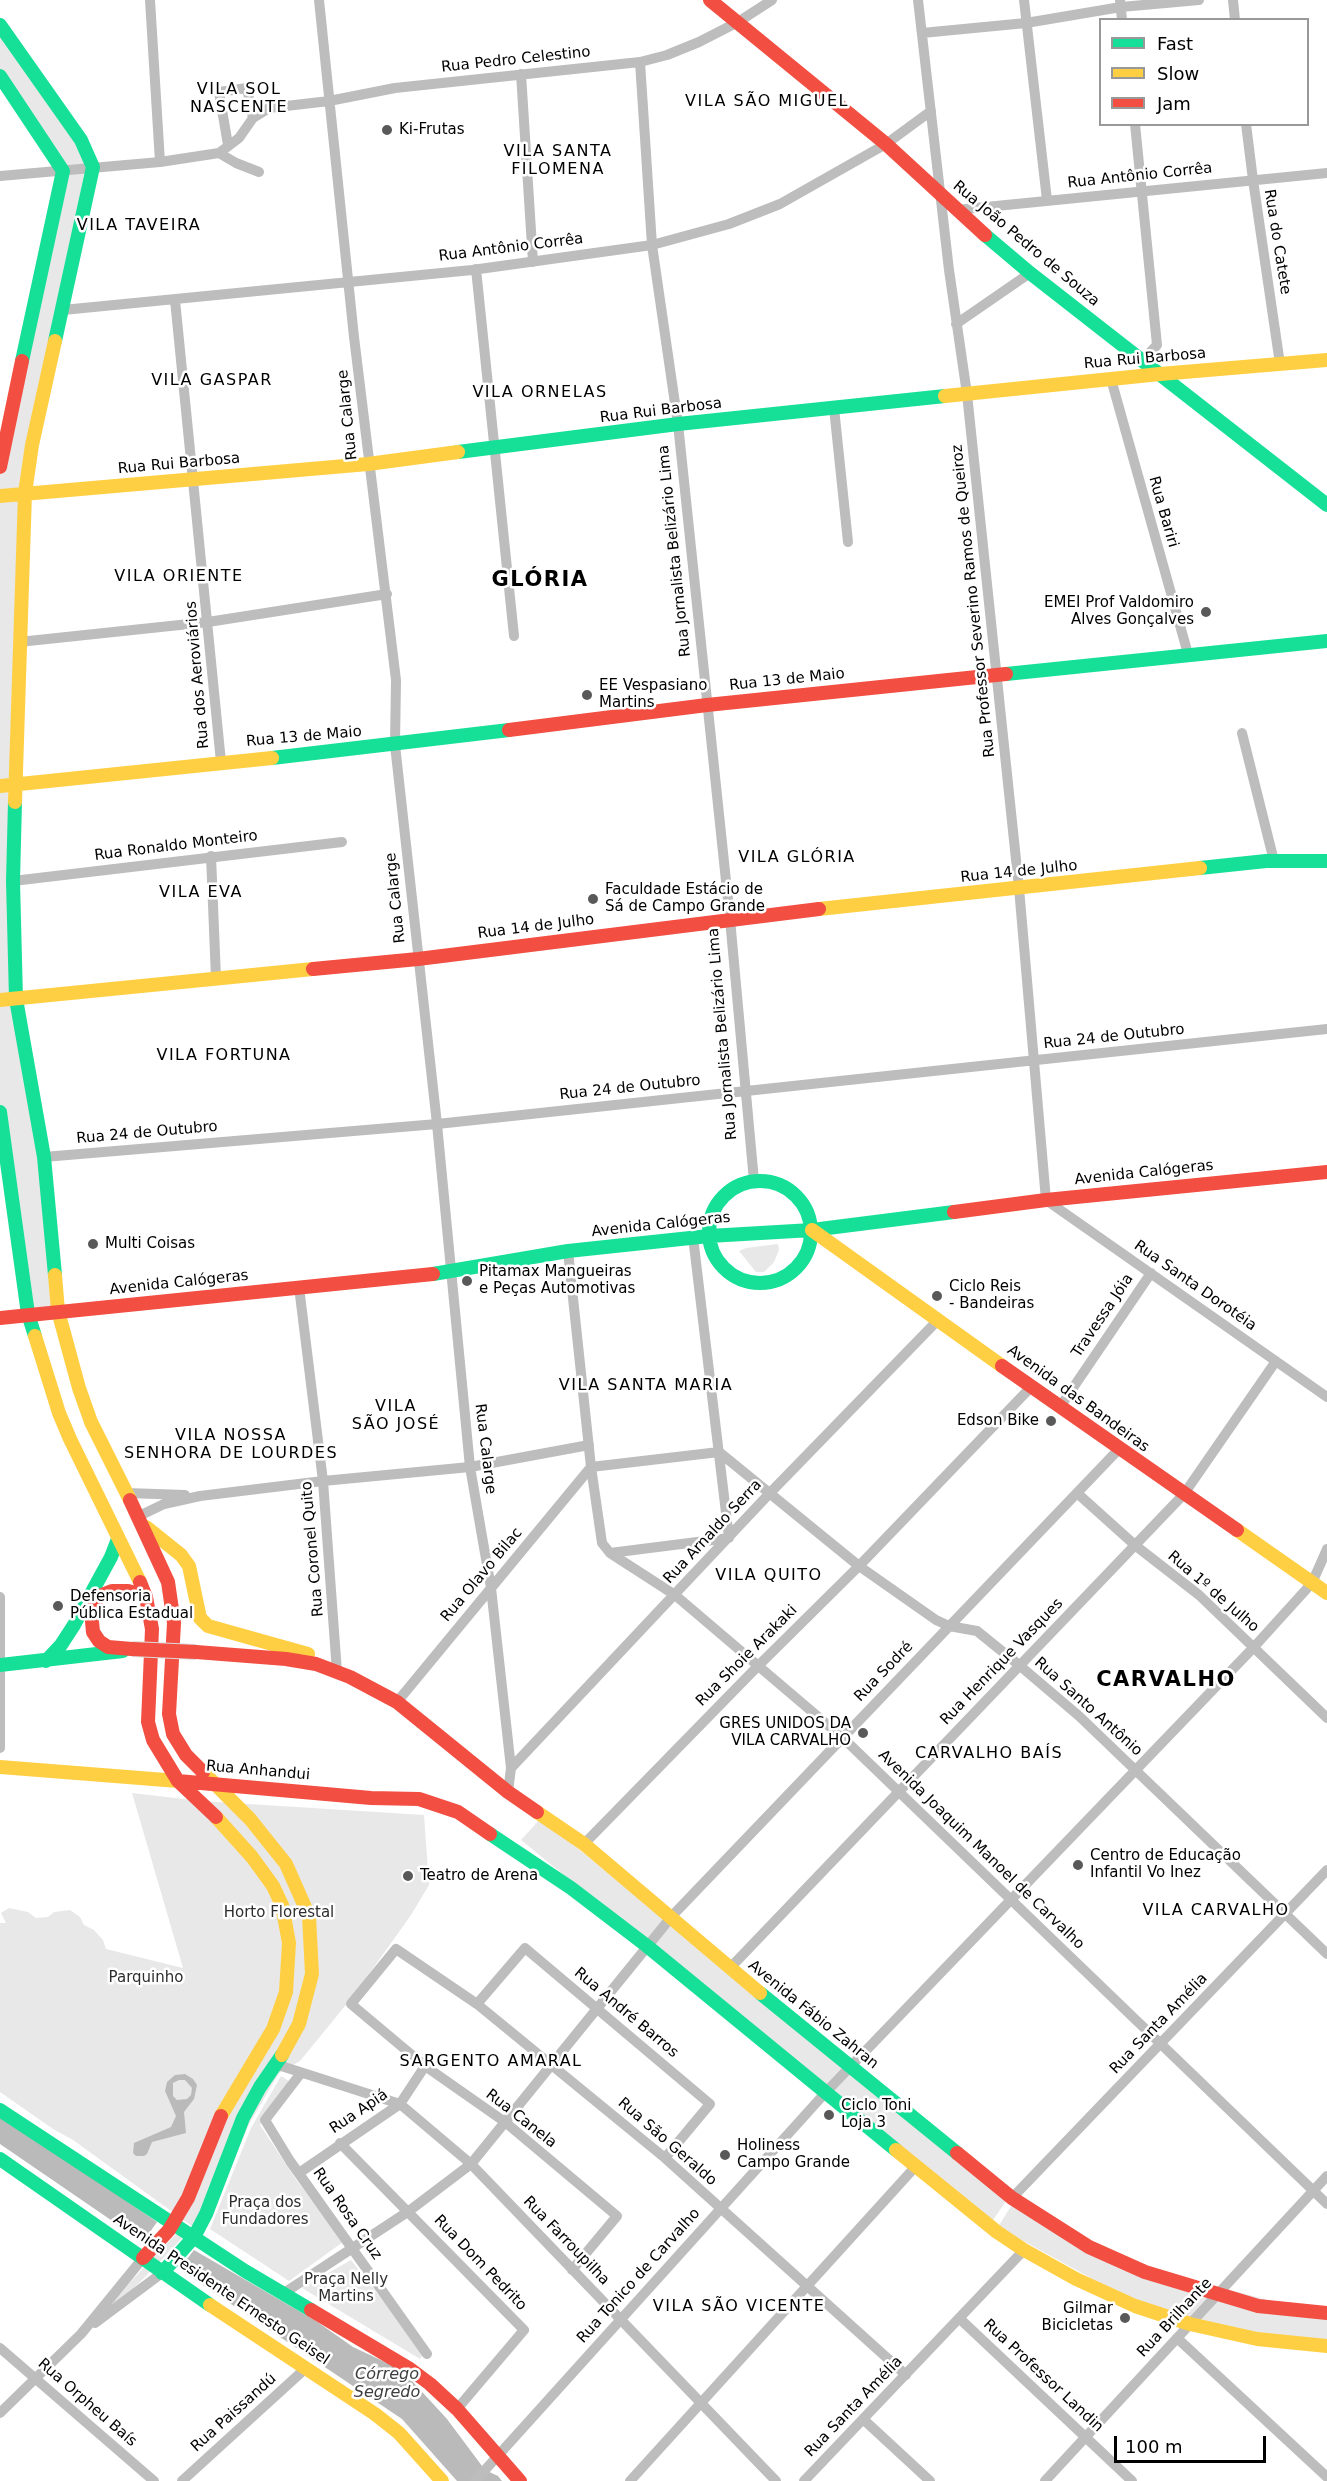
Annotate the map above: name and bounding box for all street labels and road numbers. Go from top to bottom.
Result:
street label: Rua Pedro Celestino [441,43,591,77]
street label: Rua Antônio Corrêa [1067,159,1213,193]
street label: Rua João Pedro de Souza [949,177,1103,311]
street label: Rua do Catete [1260,188,1294,296]
street label: Rua Antônio Corrêa [438,230,584,266]
street label: Rua Rui Barbosa [1083,345,1207,373]
street label: Rua Calarge [334,369,362,461]
street label: Rua Rui Barbosa [599,395,723,427]
street label: Rua Jornalista Belizário Lima [655,444,695,658]
street label: Rua Professor Severino Ramos de Queiroz [949,444,999,758]
street label: Rua Rui Barbosa [117,450,241,478]
street label: Rua Bariri [1144,474,1182,550]
street label: Rua dos Aeroviários [183,600,213,750]
street label: Rua 13 de Maio [728,665,846,695]
street label: Rua 13 de Maio [245,723,363,751]
street label: Rua Ronaldo Monteiro [93,827,259,865]
street label: Rua Calarge [382,852,410,944]
street label: Rua 14 de Julho [960,857,1078,887]
street label: Rua 14 de Julho [477,911,595,943]
street label: Rua Jornalista Belizário Lima [705,927,741,1141]
street label: Rua 24 de Outubro [1043,1021,1185,1053]
street label: Rua 24 de Outubro [559,1072,701,1104]
street label: Rua 24 de Outubro [76,1118,218,1148]
street label: Avenida Calógeras [1074,1157,1214,1189]
street label: Avenida Calógeras [591,1209,731,1241]
street label: Rua Santa Dorotéia [1130,1237,1260,1335]
street label: Avenida Calógeras [109,1267,249,1299]
street label: Travessa Jóia [1068,1271,1138,1361]
street label: Avenida das Bandeiras [1004,1341,1152,1457]
street label: Rua Calarge [471,1403,499,1495]
street label: Rua Arnaldo Serra [660,1476,766,1588]
street label: Rua Coronel Quito [298,1480,328,1618]
street label: Rua Olavo Bilac [437,1524,527,1626]
street label: Rua 1º de Julho [1164,1548,1262,1636]
street label: Rua Henrique Vasques [937,1595,1067,1729]
street label: Rua Shoie Arakaki [693,1602,801,1710]
street label: Rua Sodré [851,1638,917,1706]
street label: Rua Santo Antônio [1030,1654,1146,1760]
street label: Avenida Joaquim Manoel de Carvalho [874,1747,1088,1953]
street label: Rua Anhandui [205,1757,311,1785]
street label: Avenida Fábio Zahran [744,1957,882,2073]
street label: Rua André Barros [570,1964,682,2062]
street label: Rua Santa Amélia [1106,1970,1212,2078]
street label: Rua Apiá [326,2086,392,2138]
street label: Rua Canela [482,2086,560,2152]
street label: Rua São Geraldo [614,2094,720,2190]
street label: Rua Rosa Cruz [309,2165,385,2263]
street label: Rua Farroupilha [519,2193,613,2289]
street label: Rua Tonico de Carvalho [574,2205,704,2347]
street label: Avenida Presidente Ernesto Geisel [110,2211,332,2369]
street label: Rua Dom Pedrito [430,2211,530,2315]
street label: Rua Brilhante [1134,2275,1216,2361]
street label: Rua Professor Landin [979,2316,1107,2436]
street label: Rua Santa Amélia [801,2353,907,2461]
street label: Rua Orpheu Baís [34,2355,140,2451]
street label: Rua Paissandú [188,2370,280,2456]

